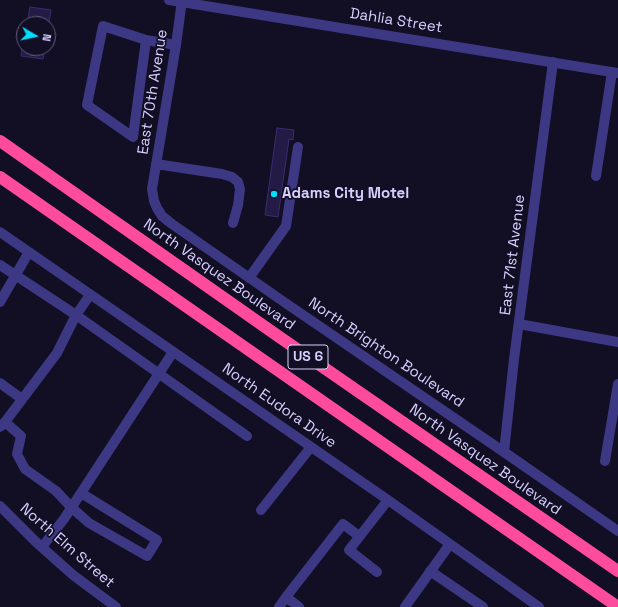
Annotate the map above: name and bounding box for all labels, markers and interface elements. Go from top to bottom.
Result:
street label: Dahlia Street [348,5,444,37]
north arrow [16,16,56,56]
street label: East 70th Avenue [134,28,172,156]
text: N [39,33,54,42]
place label: Adams City Motel [282,185,409,203]
marker: Adams City Motel [269,189,279,199]
street label: East 71st Avenue [497,194,529,316]
street label: North Vasquez Boulevard [140,216,298,334]
street label: North Brighton Boulevard [305,294,467,412]
road number: US 6 [288,345,328,369]
street label: North Eudora Drive [218,360,340,452]
street label: North Vasquez Boulevard [406,401,564,519]
street label: North Elm Street [16,500,118,592]

